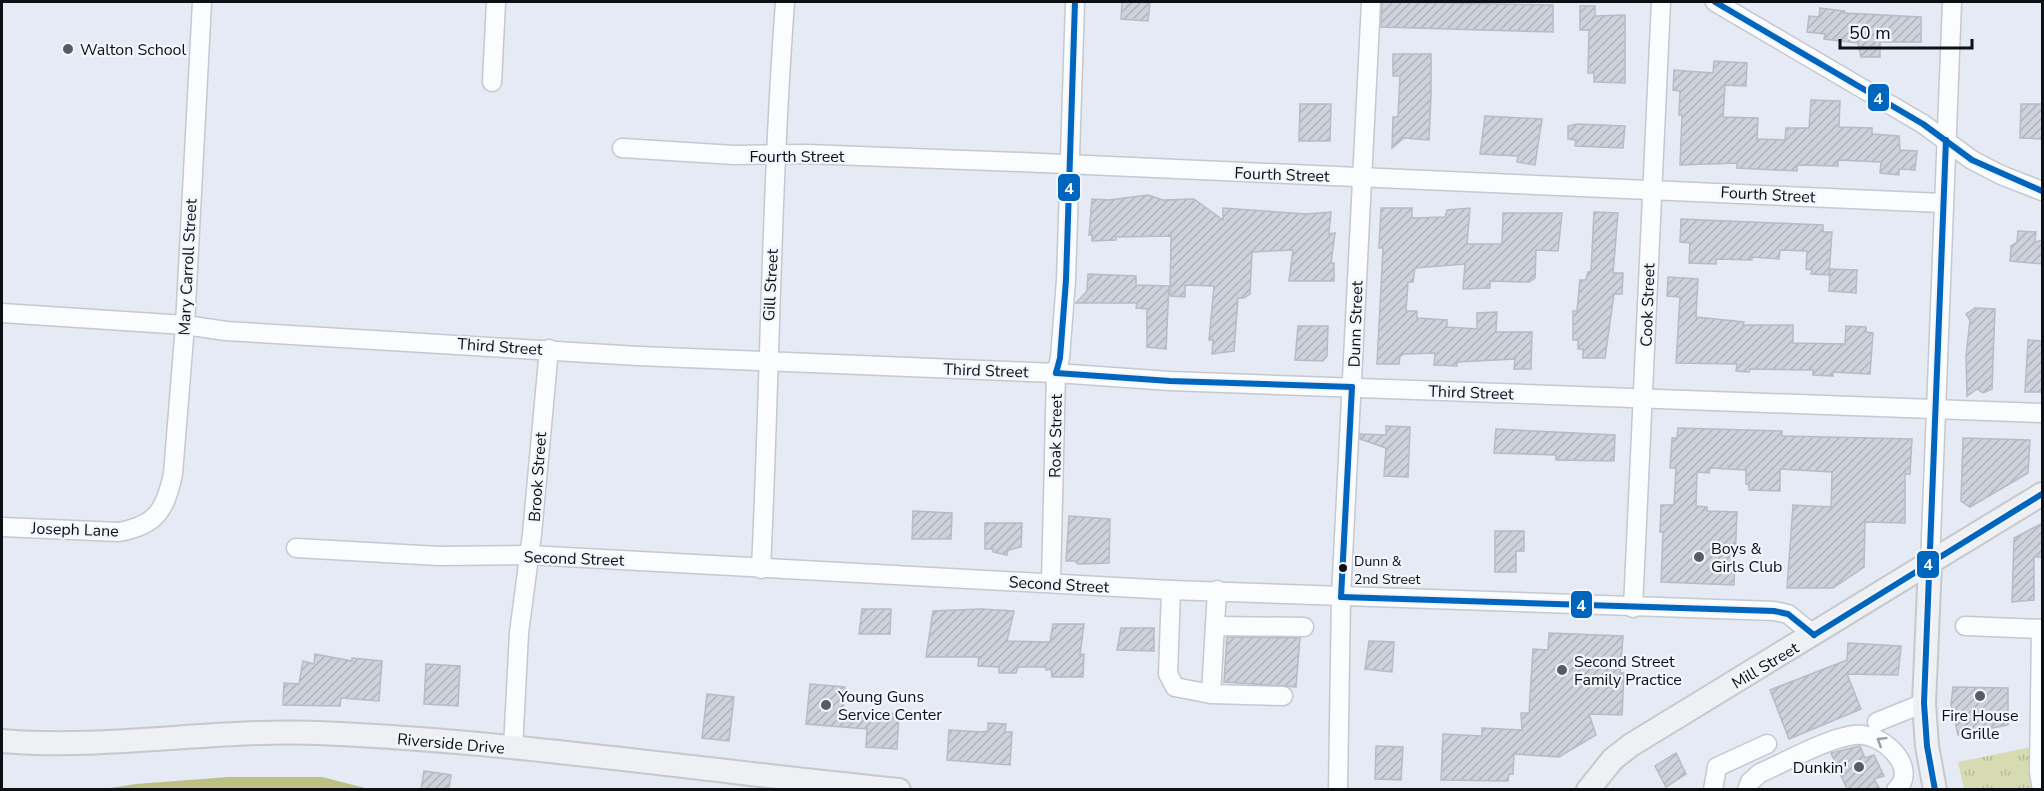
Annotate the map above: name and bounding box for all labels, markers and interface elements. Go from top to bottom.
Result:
scale bar [1840,12,1972,50]
text: 50 m [1849,21,1891,45]
place label: Walton School [80,39,187,61]
marker: Walton School [61,42,75,56]
line badge: 4 [1867,83,1890,112]
text: 4 [1873,88,1883,110]
street label: Fourth Street [750,146,845,168]
street label: Fourth Street [1234,162,1330,188]
line badge: 4 [1057,173,1081,202]
text: 4 [1064,178,1074,200]
street label: Fourth Street [1720,182,1816,208]
street label: Mary Carroll Street [173,198,203,336]
street label: Gill Street [758,248,784,322]
street label: Cook Street [1636,262,1660,347]
street label: Dunn Street [1343,280,1369,368]
street label: Third Street [457,333,544,361]
street label: Third Street [943,359,1029,383]
street label: Third Street [1428,381,1514,405]
street label: Roak Street [1044,394,1068,478]
street label: Brook Street [524,431,552,523]
street label: Joseph Lane [30,517,119,543]
place label: Boys & Girls Club [1711,538,1782,578]
street label: Second Street [523,546,625,572]
marker: Boys & Girls Club [1692,550,1706,564]
line badge: 4 [1916,550,1940,579]
place label: Dunn & 2nd Street [1354,552,1420,589]
text: 4 [1923,554,1933,576]
marker: Dunn & 2nd Street [1337,562,1349,574]
street label: Second Street [1008,571,1110,599]
line badge: 4 [1570,590,1593,619]
text: 4 [1576,595,1586,617]
street label: Mill Street [1728,637,1804,695]
place label: Second Street Family Practice [1574,651,1682,691]
marker: Second Street Family Practice [1555,663,1569,677]
place label: Young Guns Service Center [837,686,942,726]
marker: Fire House Grille [1973,689,1987,703]
marker: Young Guns Service Center [819,698,833,712]
place label: Fire House Grille [1942,705,2019,745]
street label: Riverside Drive [396,728,506,760]
one-way arrow [1877,738,1888,749]
place label: Dunkin' [1793,757,1847,779]
marker: Dunkin' [1852,760,1866,774]

